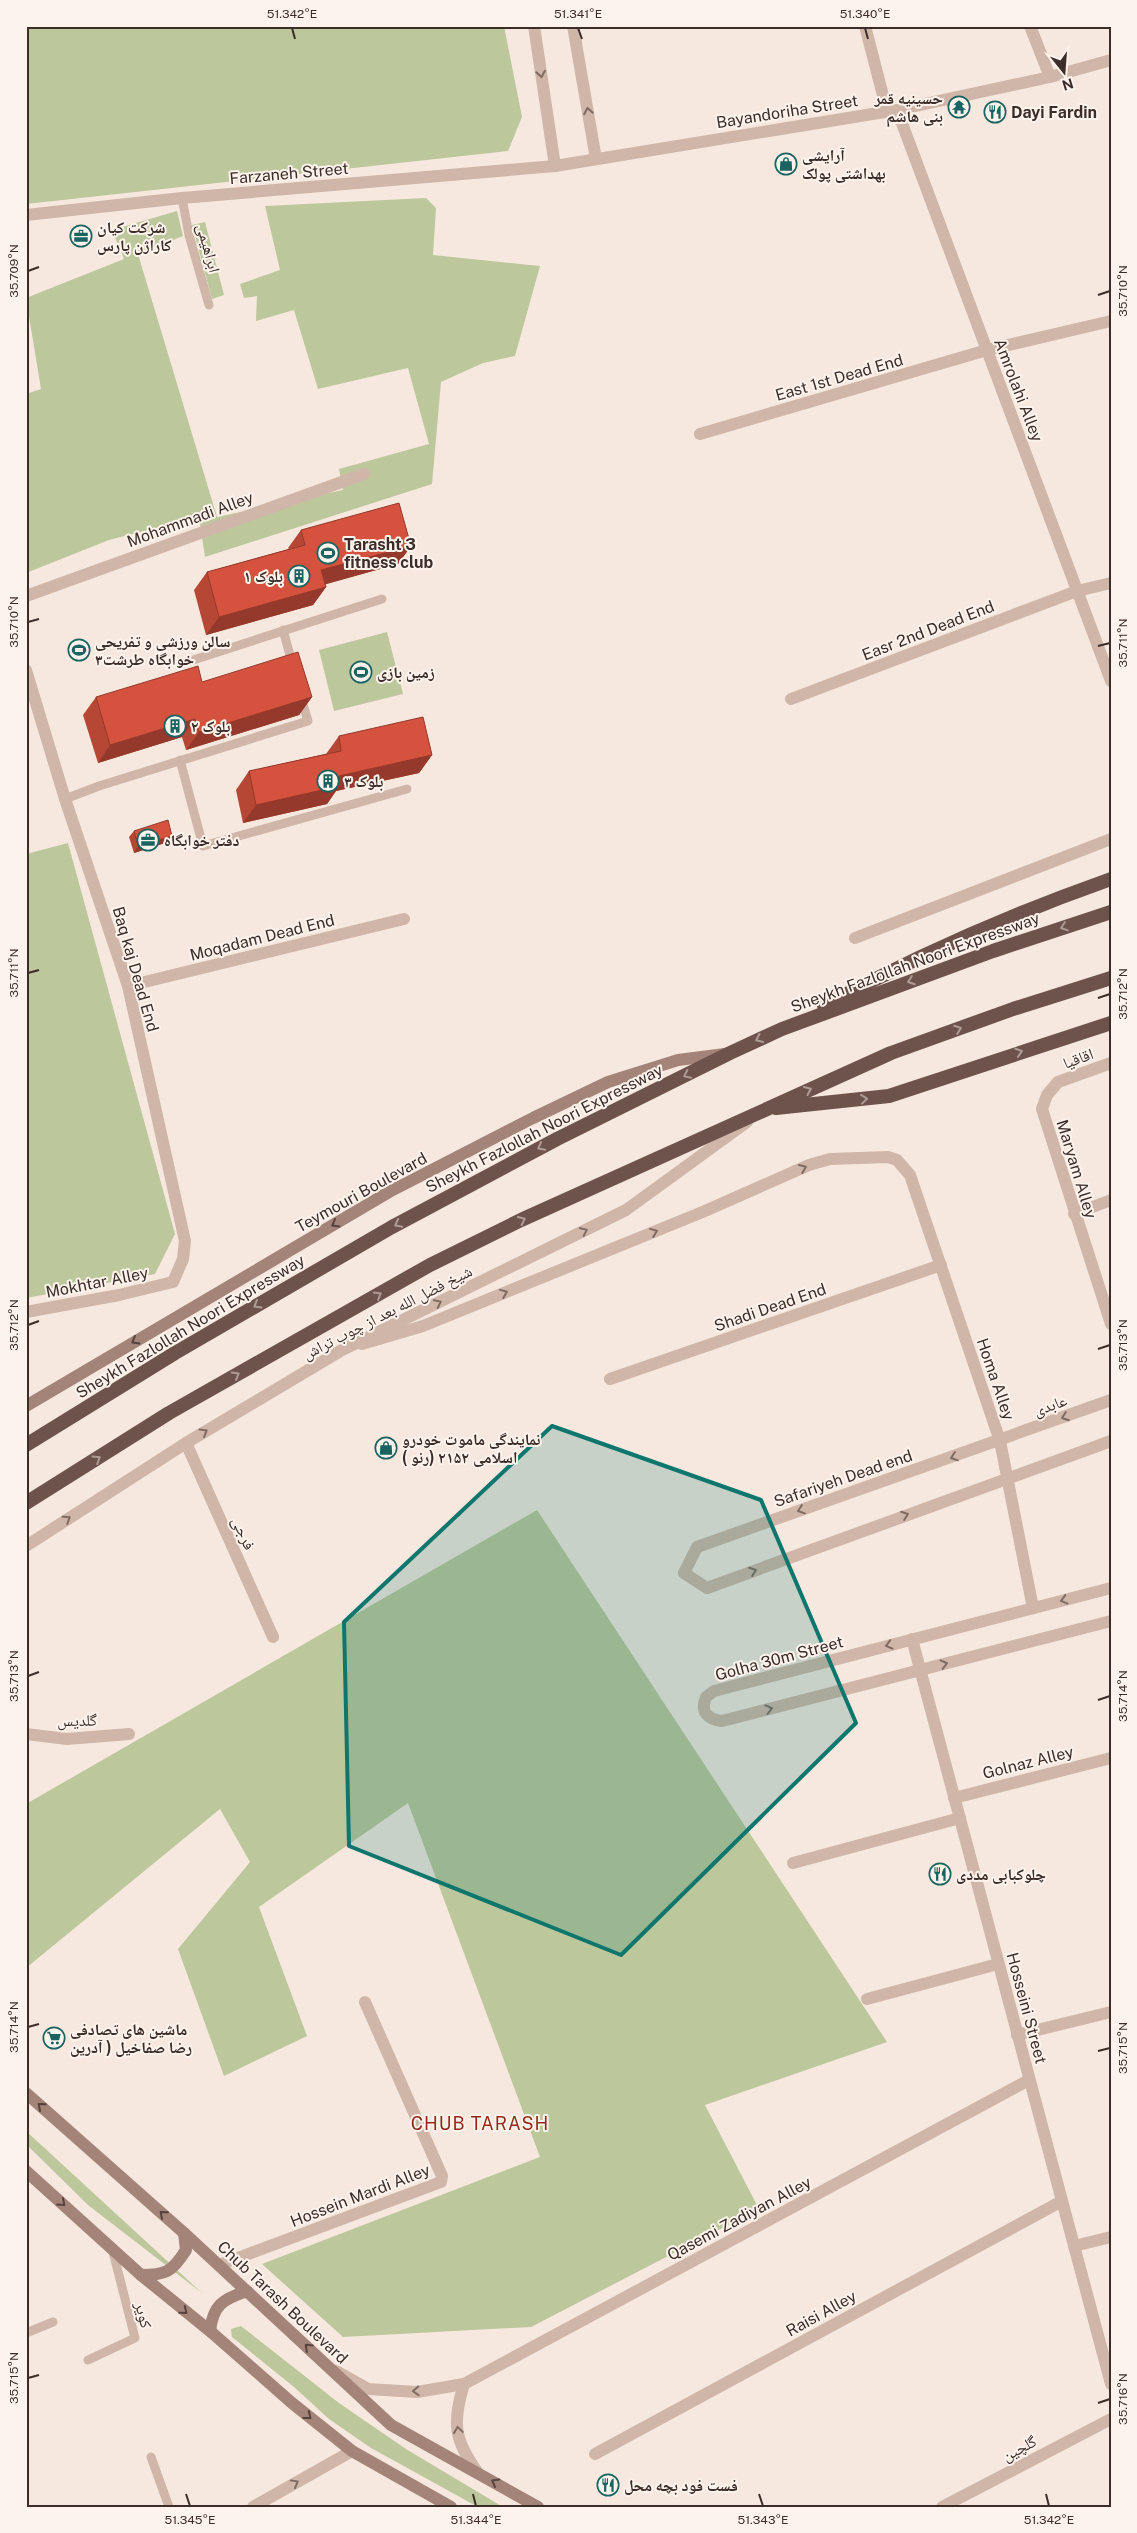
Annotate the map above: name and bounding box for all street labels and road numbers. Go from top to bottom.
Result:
street label: Bayandoriha Street [715,91,859,132]
street label: Farzaneh Street [229,159,349,188]
street label: ابراهیمی [192,222,224,275]
street label: Amrolahi Alley [990,336,1047,445]
street label: East 1st Dead End [773,350,905,405]
street label: Mohammadi Alley [124,488,256,551]
street label: Easr 2nd Dead End [859,597,997,664]
street label: Baq kaj Dead End [109,904,163,1034]
street label: Sheykh Fazlollah Noori Expressway [788,908,1043,1016]
street label: Moqadam Dead End [188,910,336,965]
street label: اقاقیا [1060,1044,1096,1073]
street label: Sheykh Fazlollah Noori Expressway [423,1060,666,1197]
street label: Maryam Alley [1052,1117,1101,1221]
street label: Teymouri Boulevard [292,1148,430,1236]
street label: Sheykh Fazlollah Noori Expressway [72,1250,308,1402]
street label: شیخ فضل الله بعد از چوب تراش [299,1261,476,1364]
street label: Mokhtar Alley [44,1263,150,1302]
street label: Shadi Dead End [712,1279,829,1336]
street label: Homa Alley [973,1336,1019,1423]
street label: عابدی [1031,1391,1070,1421]
street label: Safariyeh Dead end [771,1446,915,1511]
street label: فرجی [227,1514,259,1553]
street label: Golha 30m Street [713,1632,845,1685]
street label: گلدیس [57,1711,97,1731]
street label: Golnaz Alley [981,1742,1076,1783]
street label: Hosseini Street [1003,1950,1050,2066]
street label: Hossein Mardi Alley [288,2160,433,2231]
street label: Qasemi Zadiyan Alley [664,2172,815,2264]
street label: Chub Tarash Boulevard [214,2237,352,2368]
street label: Raisi Alley [783,2286,860,2340]
street label: کویر [131,2299,156,2330]
street label: گلچین [999,2431,1041,2466]

